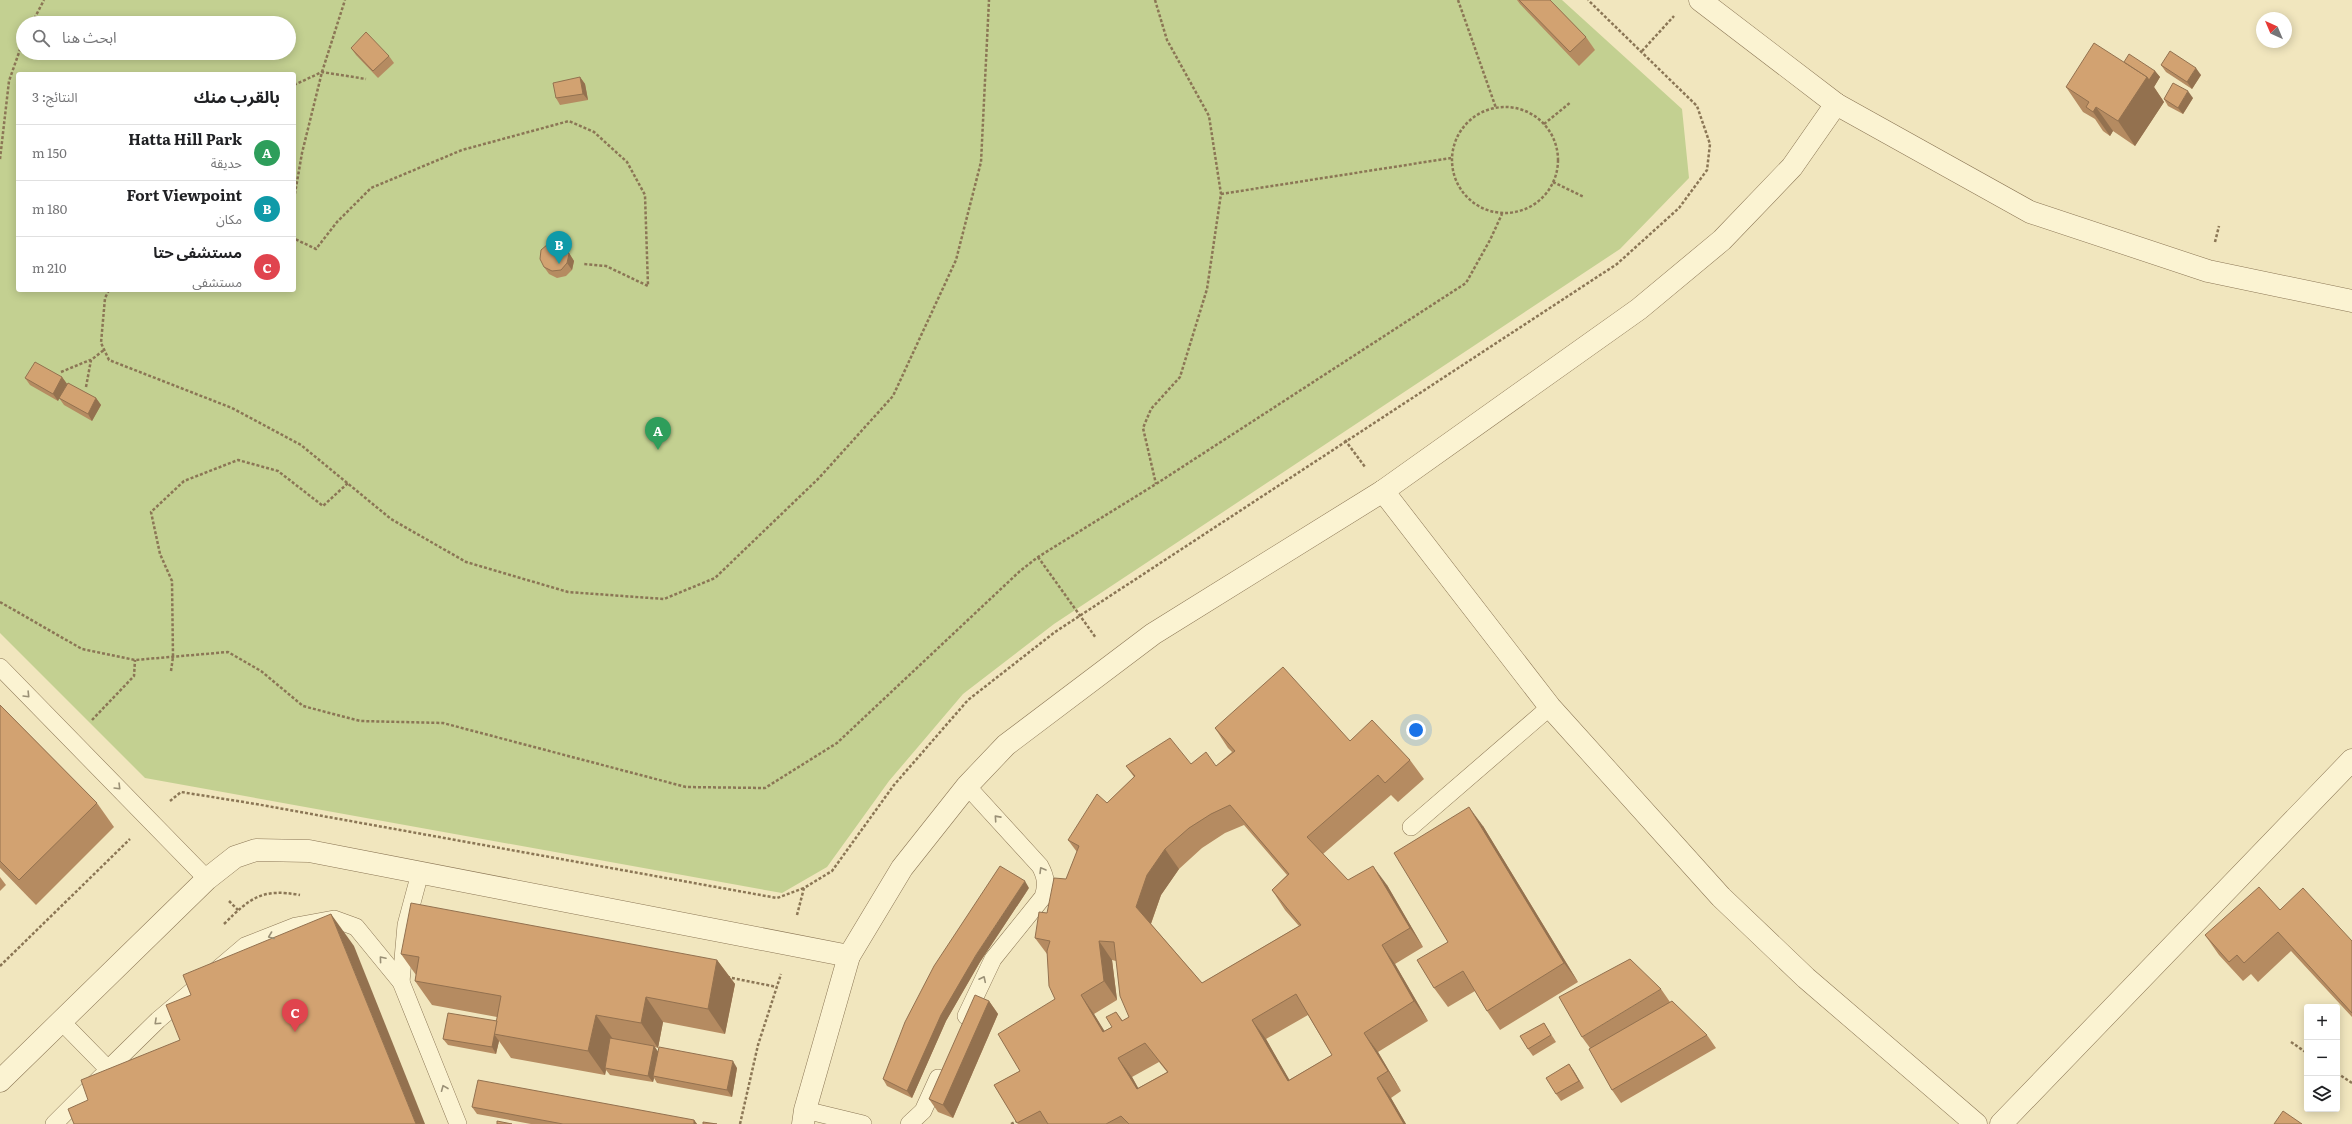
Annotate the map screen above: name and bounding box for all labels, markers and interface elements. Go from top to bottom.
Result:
north arrow [2256,12,2292,48]
search box [16,16,296,60]
text: ابحث هنا [62,25,117,48]
icon: search [30,27,52,49]
text: بالقرب منك [194,83,280,108]
text: النتائج: 3 [32,87,77,106]
text: Hatta Hill Park [128,127,242,150]
text: 150 m [32,143,67,162]
text: A [262,143,272,162]
text: حديقة [211,153,242,172]
text: Fort Viewpoint [126,183,242,206]
text: 180 m [32,199,67,218]
text: B [263,199,272,218]
text: مكان [216,209,242,228]
pin: B [546,231,572,264]
text: مستشفى حتا [153,240,242,263]
text: 210 m [32,258,67,277]
text: C [262,258,272,277]
text: مستشفى [192,272,242,291]
pin: A [645,417,671,450]
one-way arrow [22,690,30,698]
your location [1406,720,1426,740]
one-way arrow [113,782,121,790]
one-way arrow [994,815,1001,823]
one-way arrow [1039,867,1046,874]
one-way arrow [267,931,274,939]
one-way arrow [380,956,387,964]
one-way arrow [978,975,986,983]
pin: C [282,999,308,1032]
map controls [2304,1004,2340,1112]
button: + [2304,1004,2340,1040]
one-way arrow [154,1017,162,1024]
button: − [2304,1040,2340,1076]
button: layers [2304,1076,2340,1112]
one-way arrow [440,1084,448,1091]

